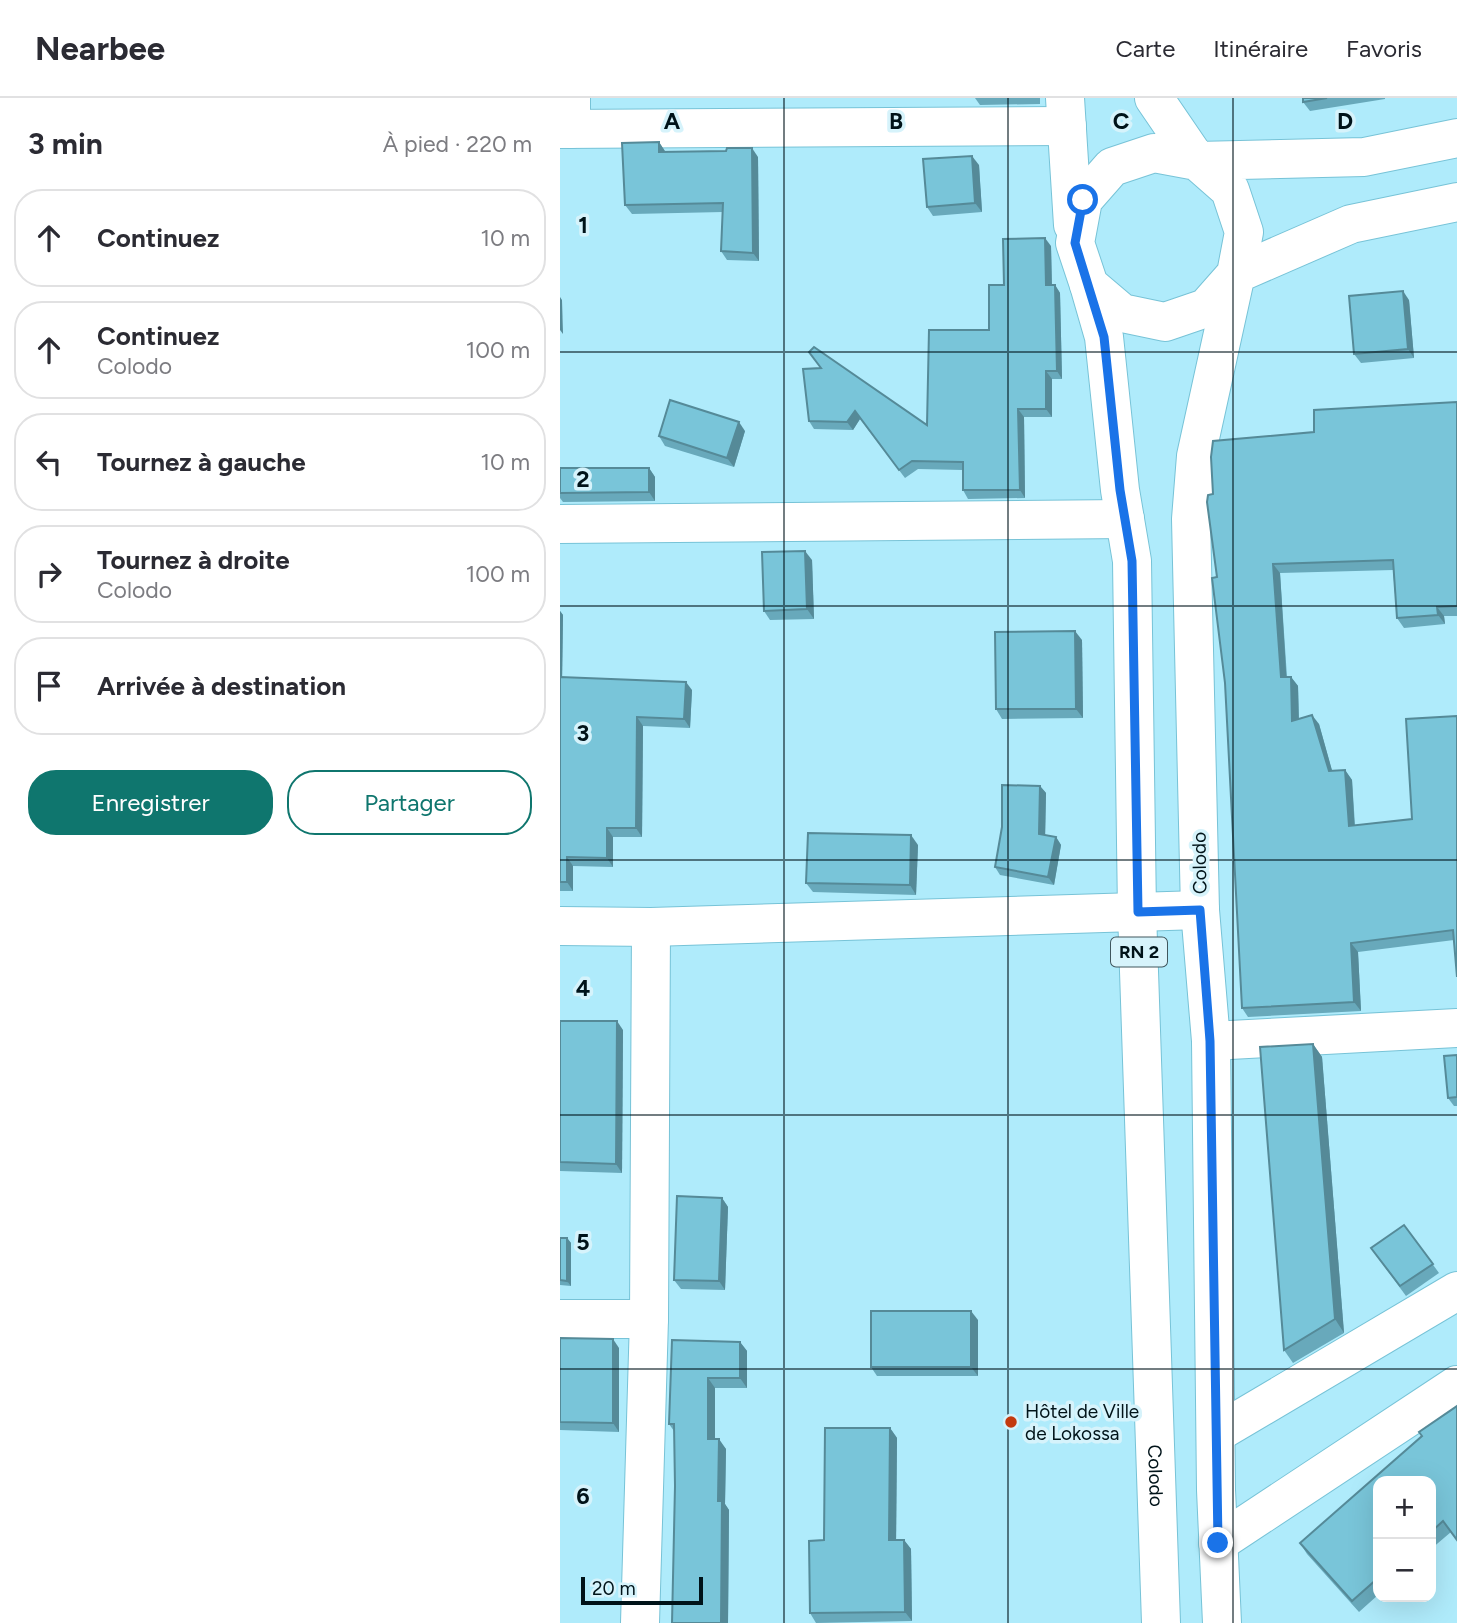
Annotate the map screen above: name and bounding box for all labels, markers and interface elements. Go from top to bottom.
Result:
text: Nearbee [35,29,165,68]
text: Carte [1115,34,1175,63]
text: Itinéraire [1213,34,1308,63]
text: Favoris [1346,34,1422,63]
text: A [664,107,681,135]
text: B [889,107,903,135]
text: C [1113,107,1130,135]
text: D [1337,107,1353,135]
text: 3 min [28,125,103,162]
text: À pied · 220 m [383,130,532,158]
route start [1067,184,1098,215]
text: 1 [578,211,588,239]
icon: ahead [30,219,68,257]
text: Continuez [97,222,219,254]
text: 10 m [481,224,530,252]
text: Continuez [97,320,219,352]
icon: ahead [30,331,68,369]
text: 100 m [466,336,530,364]
text: Colodo [97,352,172,380]
icon: left [30,443,68,481]
text: Tournez à gauche [97,446,306,478]
text: 10 m [481,448,530,476]
text: 2 [576,465,590,493]
text: Tournez à droite [97,544,290,576]
icon: right [30,555,68,593]
text: 100 m [466,560,530,588]
text: Colodo [97,576,172,604]
icon: arrive [30,667,68,705]
text: Arrivée à destination [97,670,346,702]
text: 3 [577,719,589,747]
button: Enregistrer [28,770,273,835]
button: Partager [287,770,532,835]
street label: Colodo [1187,832,1212,894]
road number: RN 2 [1111,938,1167,966]
text: 4 [576,974,590,1002]
text: 5 [576,1228,590,1256]
place label: Hôtel de Ville de Lokossa [1025,1400,1139,1445]
marker: Hôtel de Ville de Lokossa [1003,1414,1019,1430]
street label: Colodo [1143,1444,1168,1507]
map controls [1373,1476,1436,1602]
button: + [1373,1476,1436,1539]
text: 6 [576,1482,590,1510]
route end [1202,1527,1233,1558]
button: − [1373,1539,1436,1602]
scale bar [581,1574,704,1606]
text: 20 m [592,1577,636,1600]

